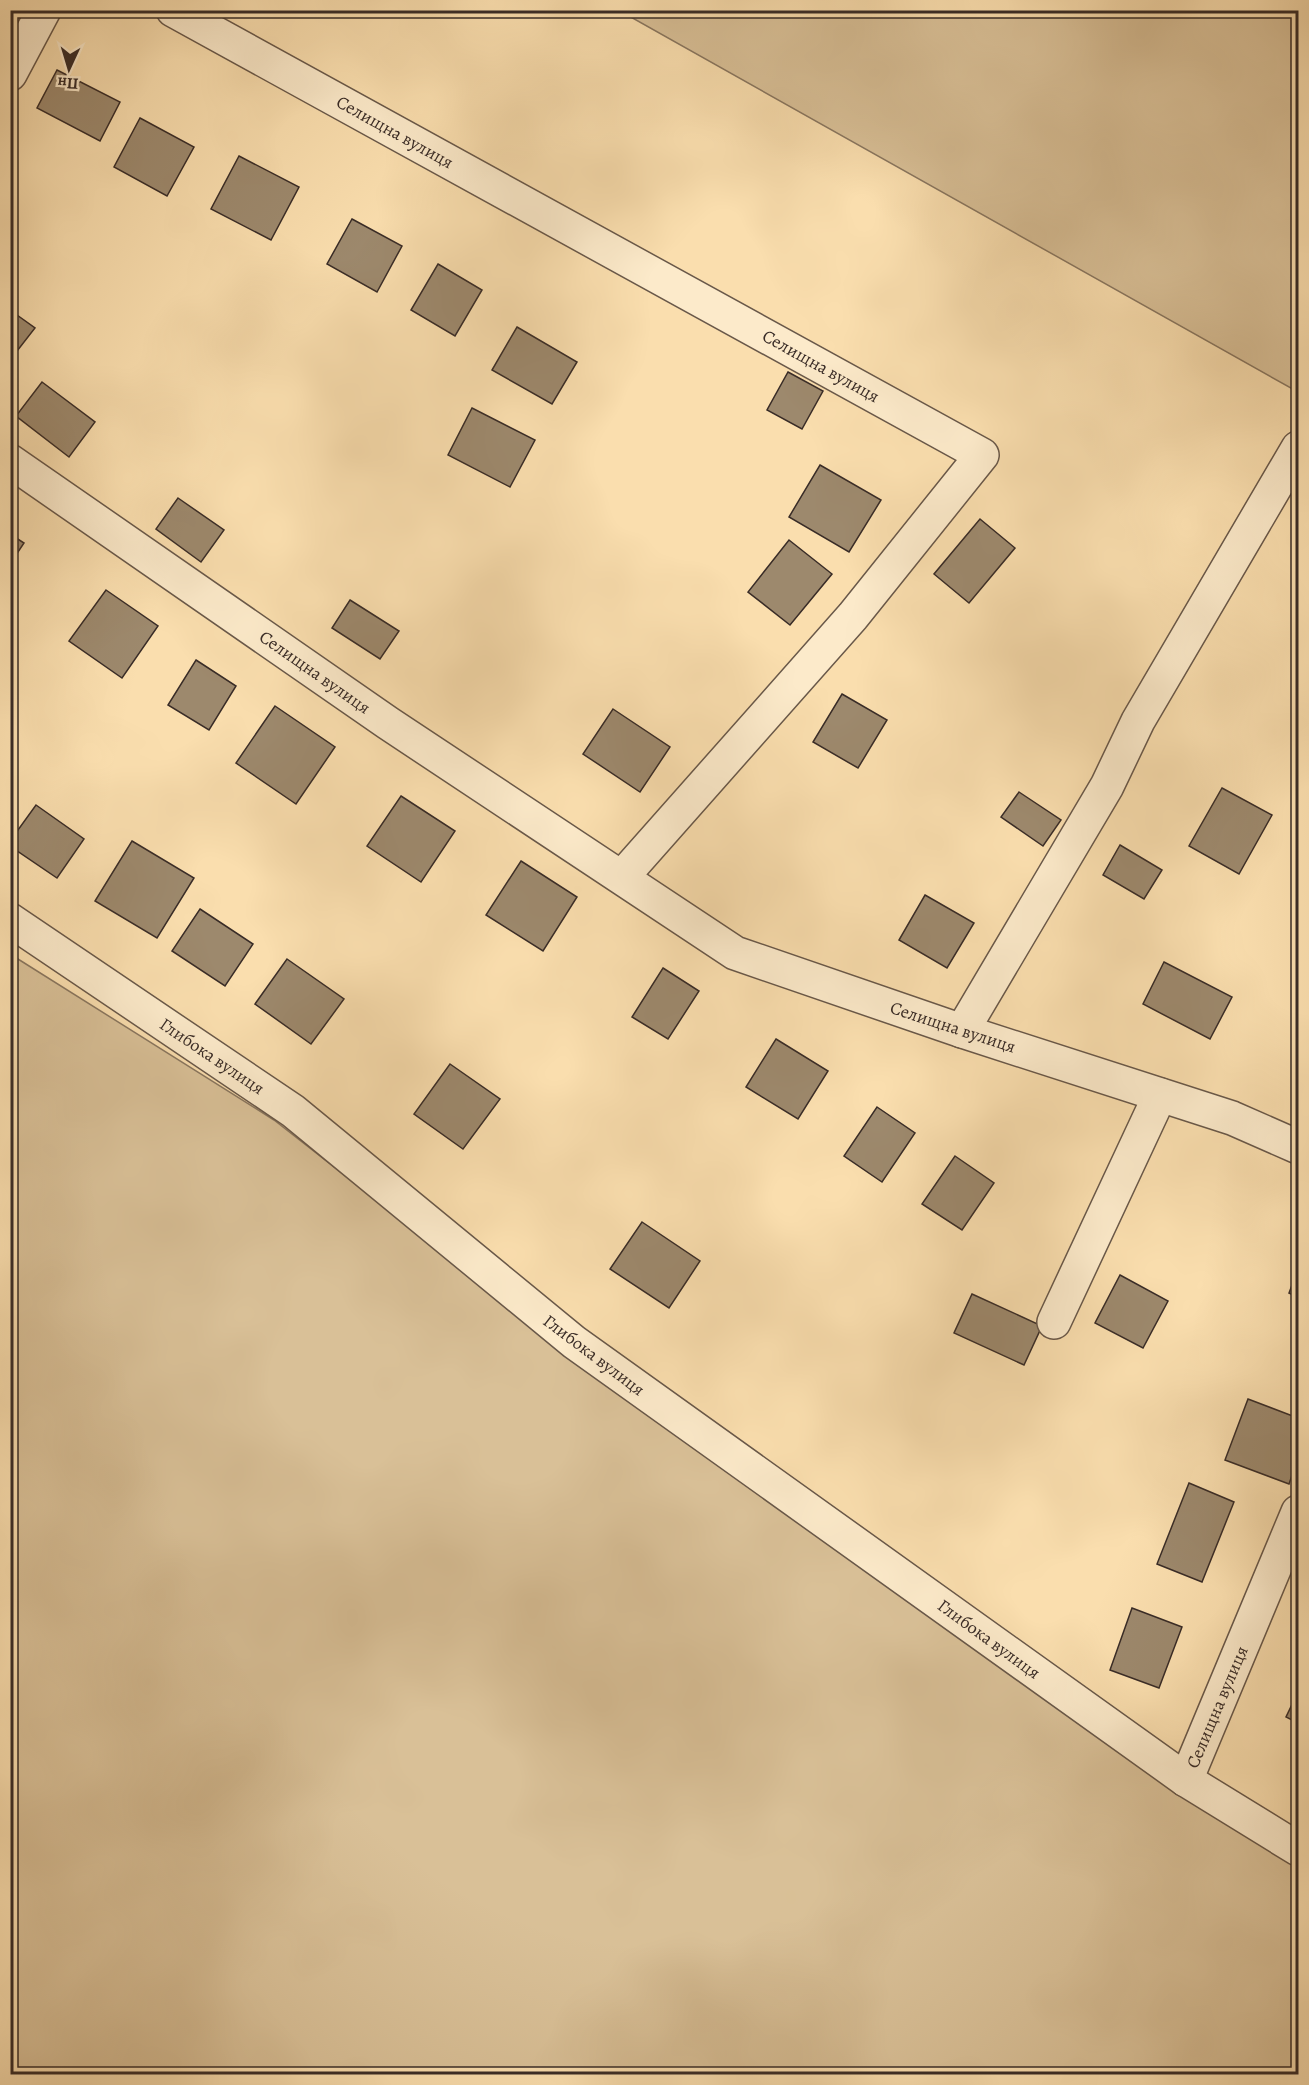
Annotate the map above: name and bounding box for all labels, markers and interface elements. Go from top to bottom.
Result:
north arrow [39,39,99,99]
text: Пн [57,71,79,95]
street label: Селищна вулиця [332,90,458,174]
street label: Селищна вулиця [758,324,884,408]
street label: Селищна вулиця [255,625,375,719]
street label: Селищна вулиця [887,995,1019,1059]
street label: Глибока вулиця [155,1012,269,1100]
street label: Глибока вулиця [538,1309,650,1401]
street label: Глибока вулиця [933,1594,1045,1684]
street label: Селищна вулиця [1180,1642,1254,1772]

